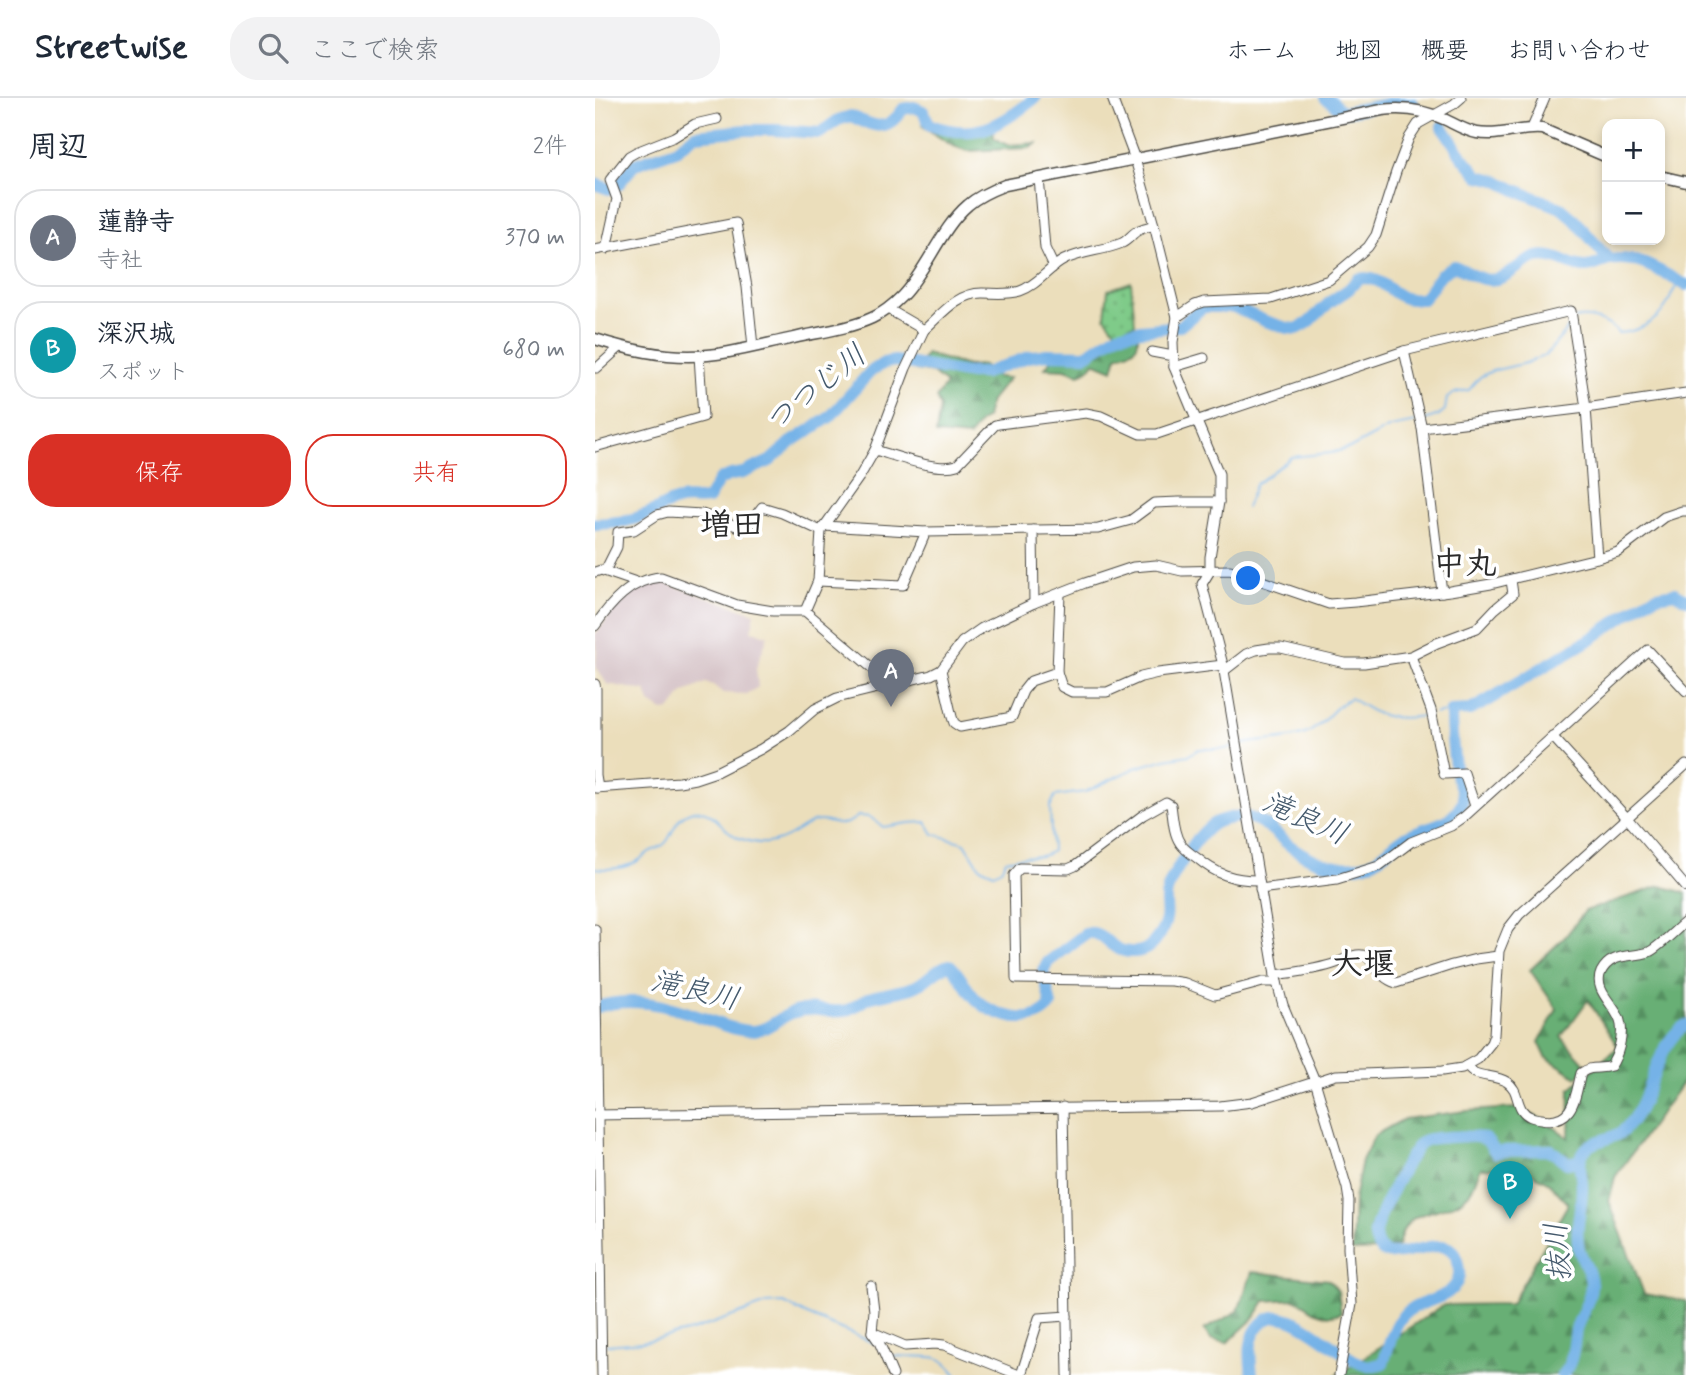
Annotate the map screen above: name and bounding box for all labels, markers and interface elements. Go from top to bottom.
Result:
search box [230,17,720,80]
text: Streetwise [35,26,188,70]
icon: search [254,29,292,67]
text: ここで検索 [310,34,440,68]
text: ホーム [1226,36,1297,67]
text: 地図 [1335,36,1383,67]
text: 概要 [1421,36,1469,67]
text: お問い合わせ [1507,36,1651,67]
map controls [1602,119,1665,245]
button: + [1602,119,1665,182]
text: 周辺 [28,128,88,167]
text: 2件 [533,132,567,162]
button: − [1602,182,1665,245]
text: 蓮静寺 [97,206,175,240]
text: A [45,223,61,253]
text: 370 m [505,223,565,253]
text: 寺社 [97,246,143,276]
text: 深沢城 [97,318,175,352]
text: B [46,335,60,365]
text: 680 m [502,335,565,365]
water label: つつじ川 [757,336,875,442]
text: スポット [97,358,189,388]
button: 保存 [28,434,291,507]
button: 共有 [305,434,567,507]
district label: 増田 [700,505,764,547]
district label: 中丸 [1433,544,1497,586]
your location [1231,561,1265,595]
pin: A [868,649,914,707]
water label: 滝良川 [1256,783,1354,855]
district label: 大堰 [1331,944,1395,986]
water label: 滝良川 [647,962,743,1020]
pin: B [1487,1161,1533,1219]
water label: 抜川 [1537,1220,1581,1284]

